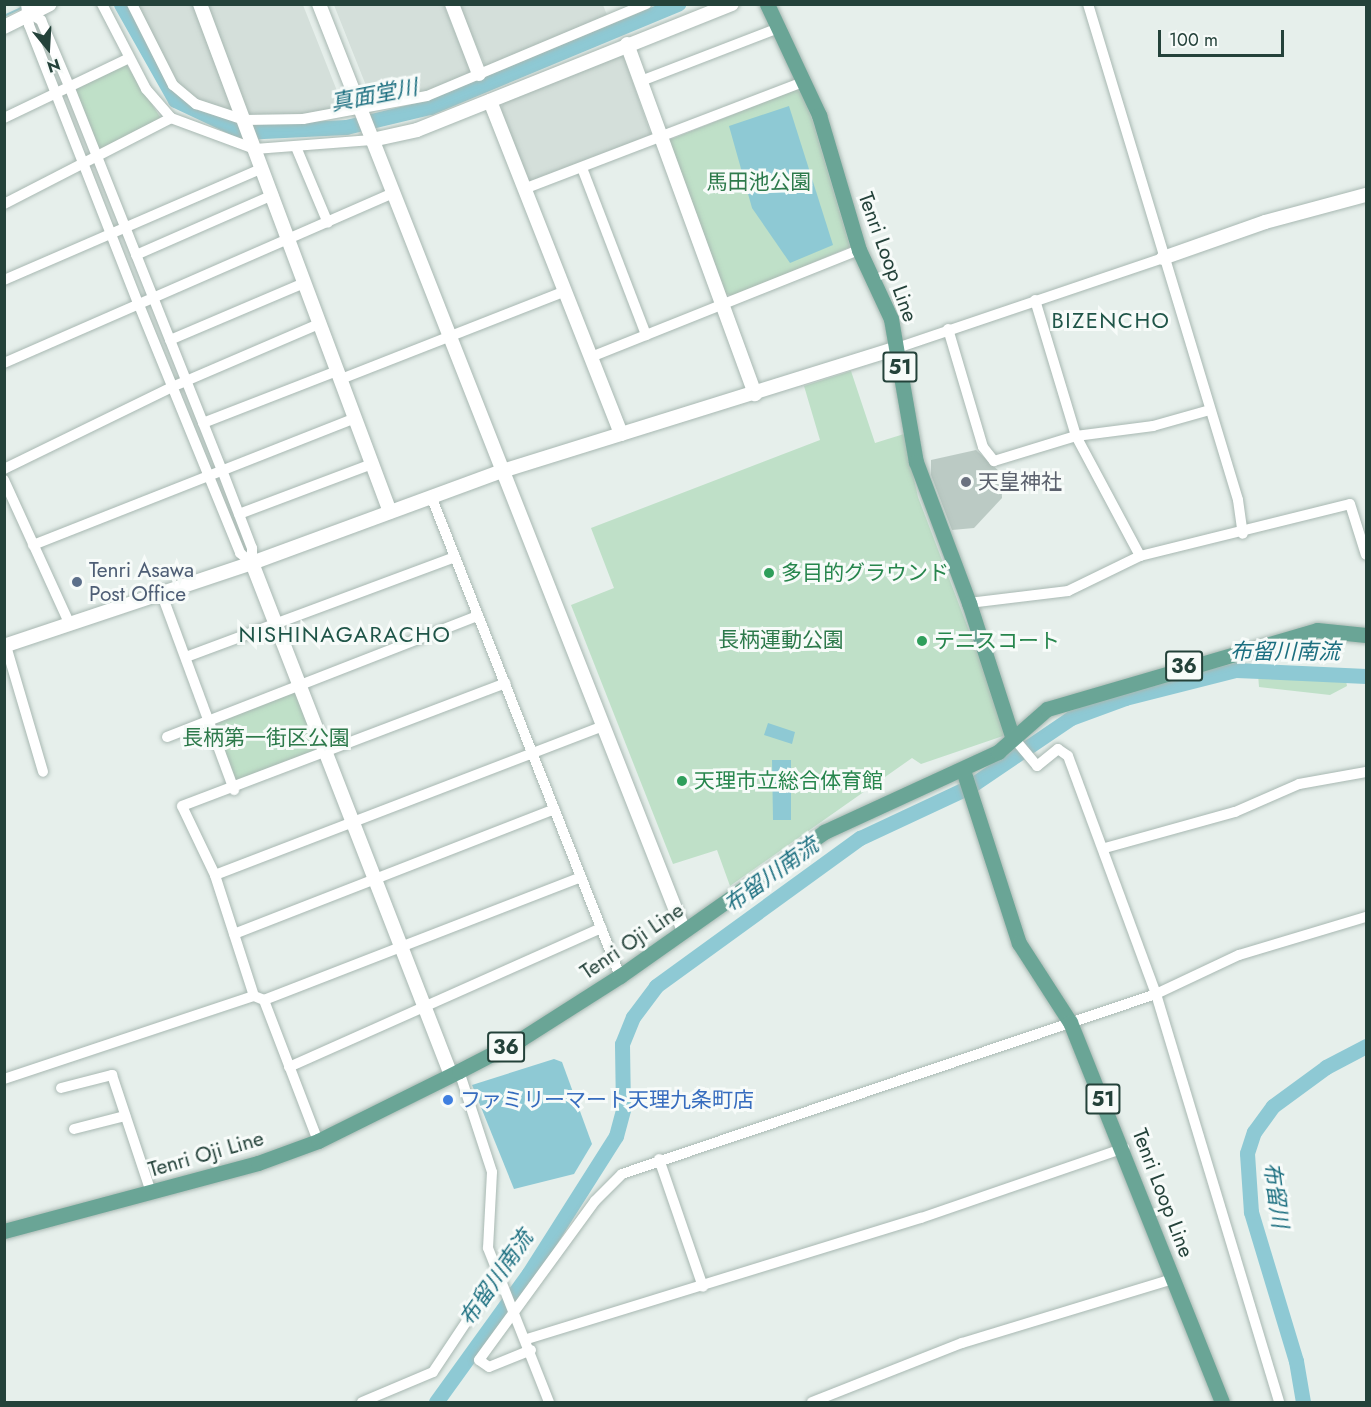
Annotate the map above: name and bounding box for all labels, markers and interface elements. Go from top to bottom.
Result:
north arrow [18,18,78,78]
scale bar [1161,18,1287,56]
text: 100 m [1169,27,1218,53]
text: N [44,53,63,78]
water label: 真面堂川 [328,74,420,116]
park label: 馬田池公園 [707,169,811,195]
street label: Tenri Loop Line [853,189,923,325]
district label: BIZENCHO [1052,308,1170,334]
road number: 51 [882,350,918,384]
place label: 天皇神社 [978,469,1062,495]
marker: 天皇神社 [959,475,973,489]
place label: Tenri Asawa Post Office [89,557,194,607]
place label: 多目的グラウンド [781,560,949,586]
marker: 多目的グラウンド [762,566,776,580]
marker: Tenri Asawa Post Office [70,575,84,589]
district label: NISHINAGARACHO [239,622,451,648]
park label: 長柄運動公園 [718,627,844,653]
place label: テニスコート [934,628,1060,654]
marker: テニスコート [915,634,929,648]
water label: 布留川南流 [1230,639,1340,665]
road number: 36 [1164,649,1204,683]
park label: 長柄第一街区公園 [182,725,350,751]
place label: 天理市立総合体育館 [694,768,883,794]
marker: 天理市立総合体育館 [675,774,689,788]
water label: 布留川南流 [719,832,823,918]
street label: Tenri Oji Line [576,897,688,985]
road number: 36 [486,1030,526,1064]
road number: 51 [1085,1082,1121,1116]
place label: ファミリーマート天理九条町店 [460,1087,754,1113]
marker: ファミリーマート天理九条町店 [441,1093,455,1107]
street label: Tenri Loop Line [1127,1125,1199,1261]
street label: Tenri Oji Line [145,1126,267,1182]
water label: 布留川 [1258,1160,1294,1230]
water label: 布留川南流 [454,1225,538,1331]

